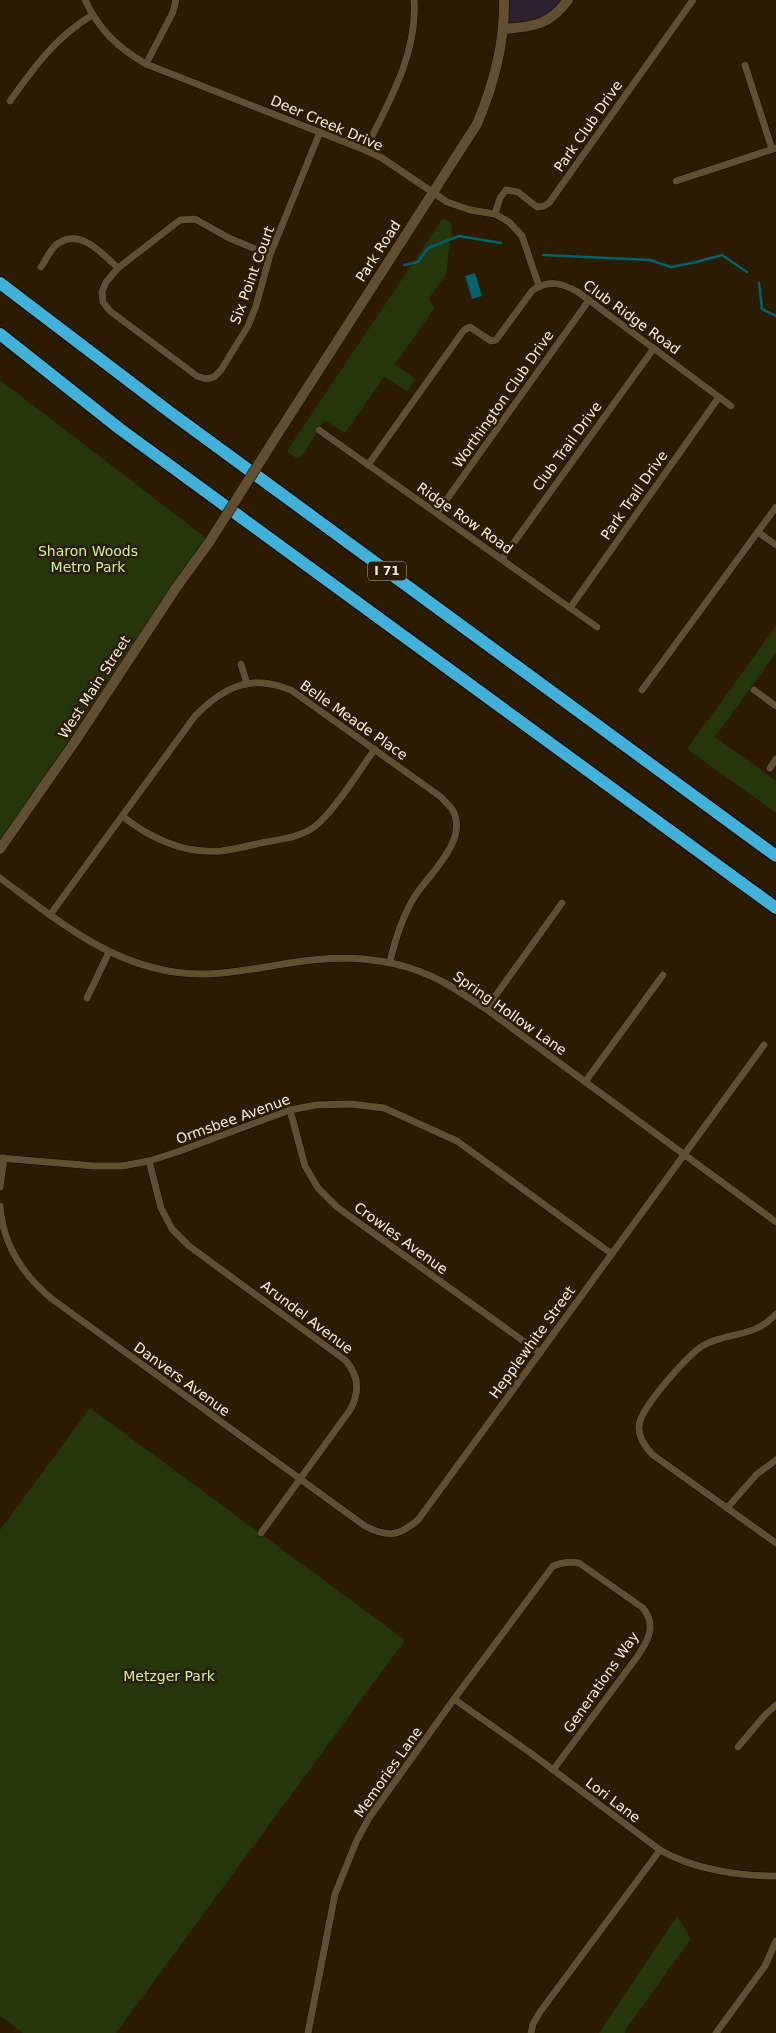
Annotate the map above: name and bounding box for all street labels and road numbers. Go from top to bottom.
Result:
street label: Park Club Drive [551,77,625,175]
street label: Deer Creek Drive [268,92,386,154]
street label: Park Road [352,217,404,285]
street label: Six Point Court [227,223,277,326]
street label: Club Ridge Road [581,277,683,357]
street label: Worthington Club Drive [449,327,557,471]
street label: Club Trail Drive [529,398,605,494]
street label: Park Trail Drive [597,447,671,543]
street label: Ridge Row Road [414,479,516,557]
road number: I 71 [368,562,406,580]
street label: West Main Street [55,632,133,741]
street label: Belle Meade Place [297,677,411,763]
street label: Spring Hollow Lane [450,968,570,1058]
street label: Ormsbee Avenue [174,1091,292,1147]
street label: Crowles Avenue [351,1199,451,1277]
street label: Arundel Avenue [258,1277,356,1357]
street label: Hepplewhite Street [486,1282,578,1401]
street label: Danvers Avenue [131,1339,233,1419]
street label: Generations Way [560,1628,642,1736]
street label: Memories Lane [351,1724,425,1820]
street label: Lori Lane [583,1774,643,1826]

